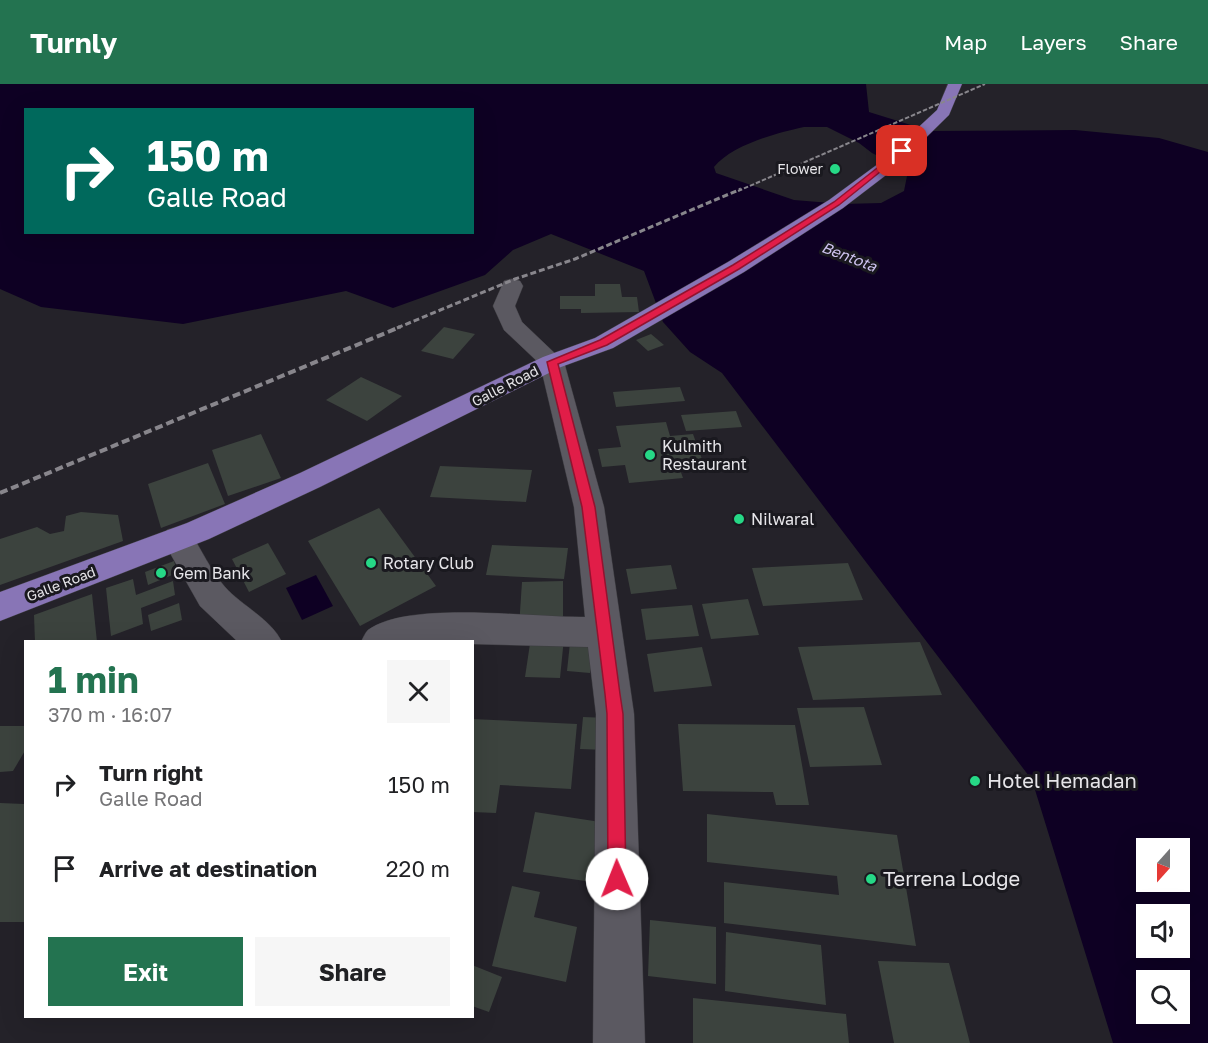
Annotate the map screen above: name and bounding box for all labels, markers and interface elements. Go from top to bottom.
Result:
text: Turnly [30,26,117,59]
text: Map [944,29,987,55]
text: Layers [1020,29,1087,55]
text: Share [1120,29,1178,55]
pin [876,125,927,176]
text: 150 m [147,130,269,180]
icon: right [48,132,126,210]
icon: arrive [885,134,918,167]
place label: Flower [777,160,824,177]
marker: Flower [828,162,842,176]
text: Galle Road [147,181,287,213]
water label: Bentota [819,237,880,275]
street label: Galle Road [469,362,541,410]
place label: Kulmith Restaurant [662,436,747,474]
marker: Kulmith Restaurant [643,448,657,462]
place label: Nilwaral [751,509,814,529]
marker: Nilwaral [732,512,746,526]
place label: Rotary Club [383,553,474,573]
marker: Rotary Club [364,556,378,570]
street label: Galle Road [24,563,98,604]
place label: Gem Bank [173,563,250,583]
marker: Gem Bank [154,566,168,580]
text: 1 min [48,658,139,701]
button: close [387,660,450,723]
text: 370 m · 16:07 [48,702,172,726]
text: Turn right [99,759,203,786]
icon: right [48,768,81,801]
place label: Hotel Hemadan [987,768,1137,792]
text: 150 m [388,771,450,798]
marker: Hotel Hemadan [968,774,982,788]
text: Galle Road [99,786,203,810]
north arrow [1136,838,1190,892]
map controls [1136,838,1190,1024]
position arrow [585,847,649,911]
icon: arrive [48,852,81,885]
text: Arrive at destination [99,855,317,882]
text: 220 m [386,855,450,882]
place label: Terrena Lodge [883,866,1020,890]
marker: Terrena Lodge [864,872,878,886]
button: sound [1136,904,1190,958]
button: Exit [48,937,243,1006]
button: Share [255,937,450,1006]
button: search [1136,970,1190,1024]

